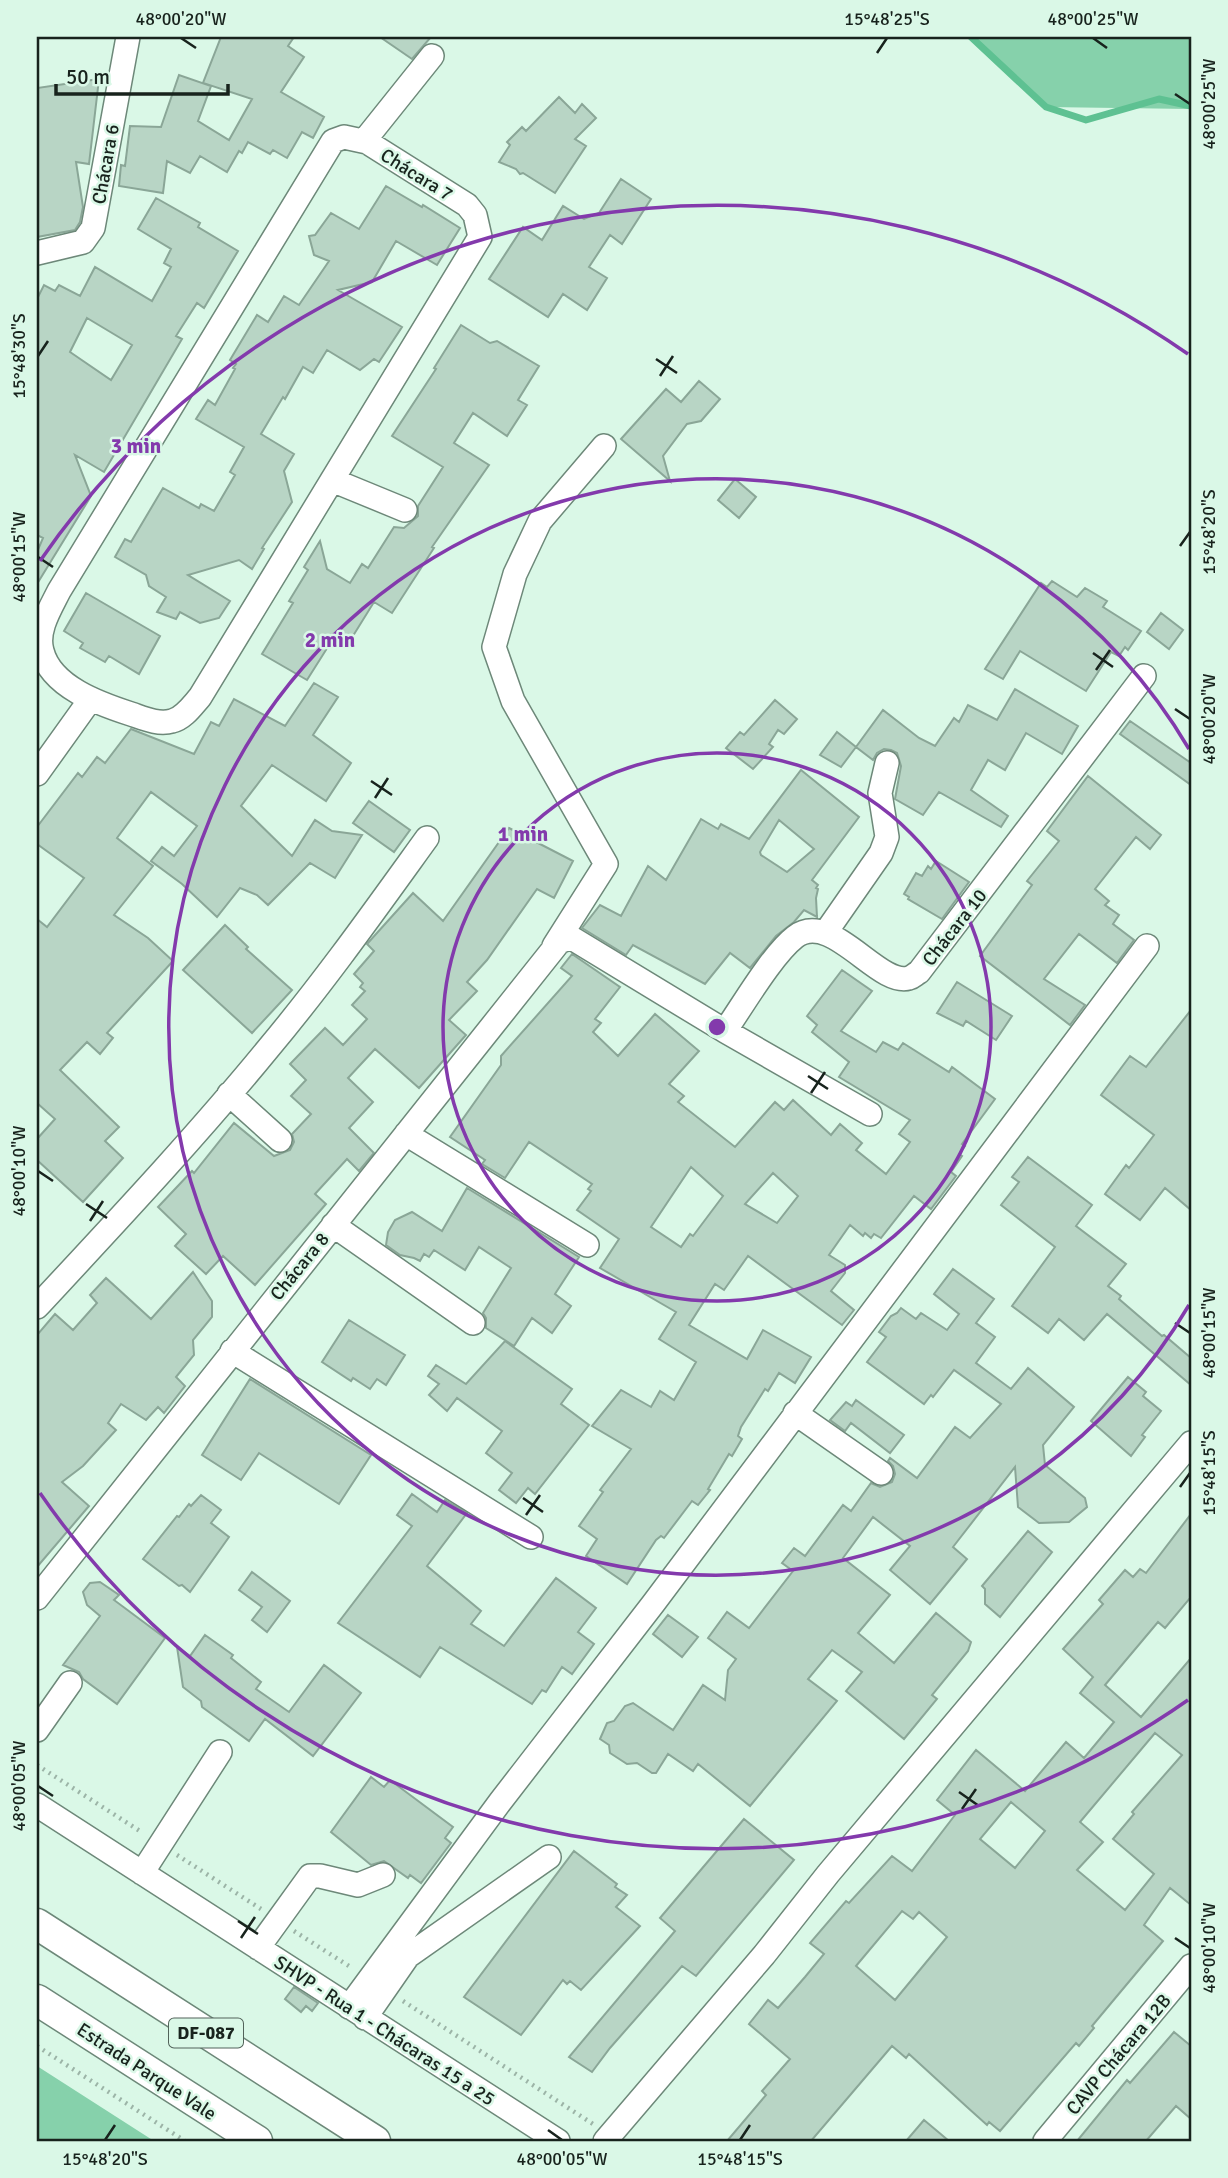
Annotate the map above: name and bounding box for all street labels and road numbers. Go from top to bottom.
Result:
street label: Chácara 6 [87,122,125,206]
street label: Chácara 7 [376,143,457,206]
street label: Chácara 10 [917,884,992,971]
street label: Chácara 8 [265,1228,335,1306]
street label: SHVP - Rua 1 - Chácaras 15 a 25 [270,1950,499,2111]
street label: CAVP Chácara 12B [1061,1989,1176,2120]
street label: Estrada Parque Vale [72,2018,221,2126]
road number: DF-087 [169,2019,243,2048]

